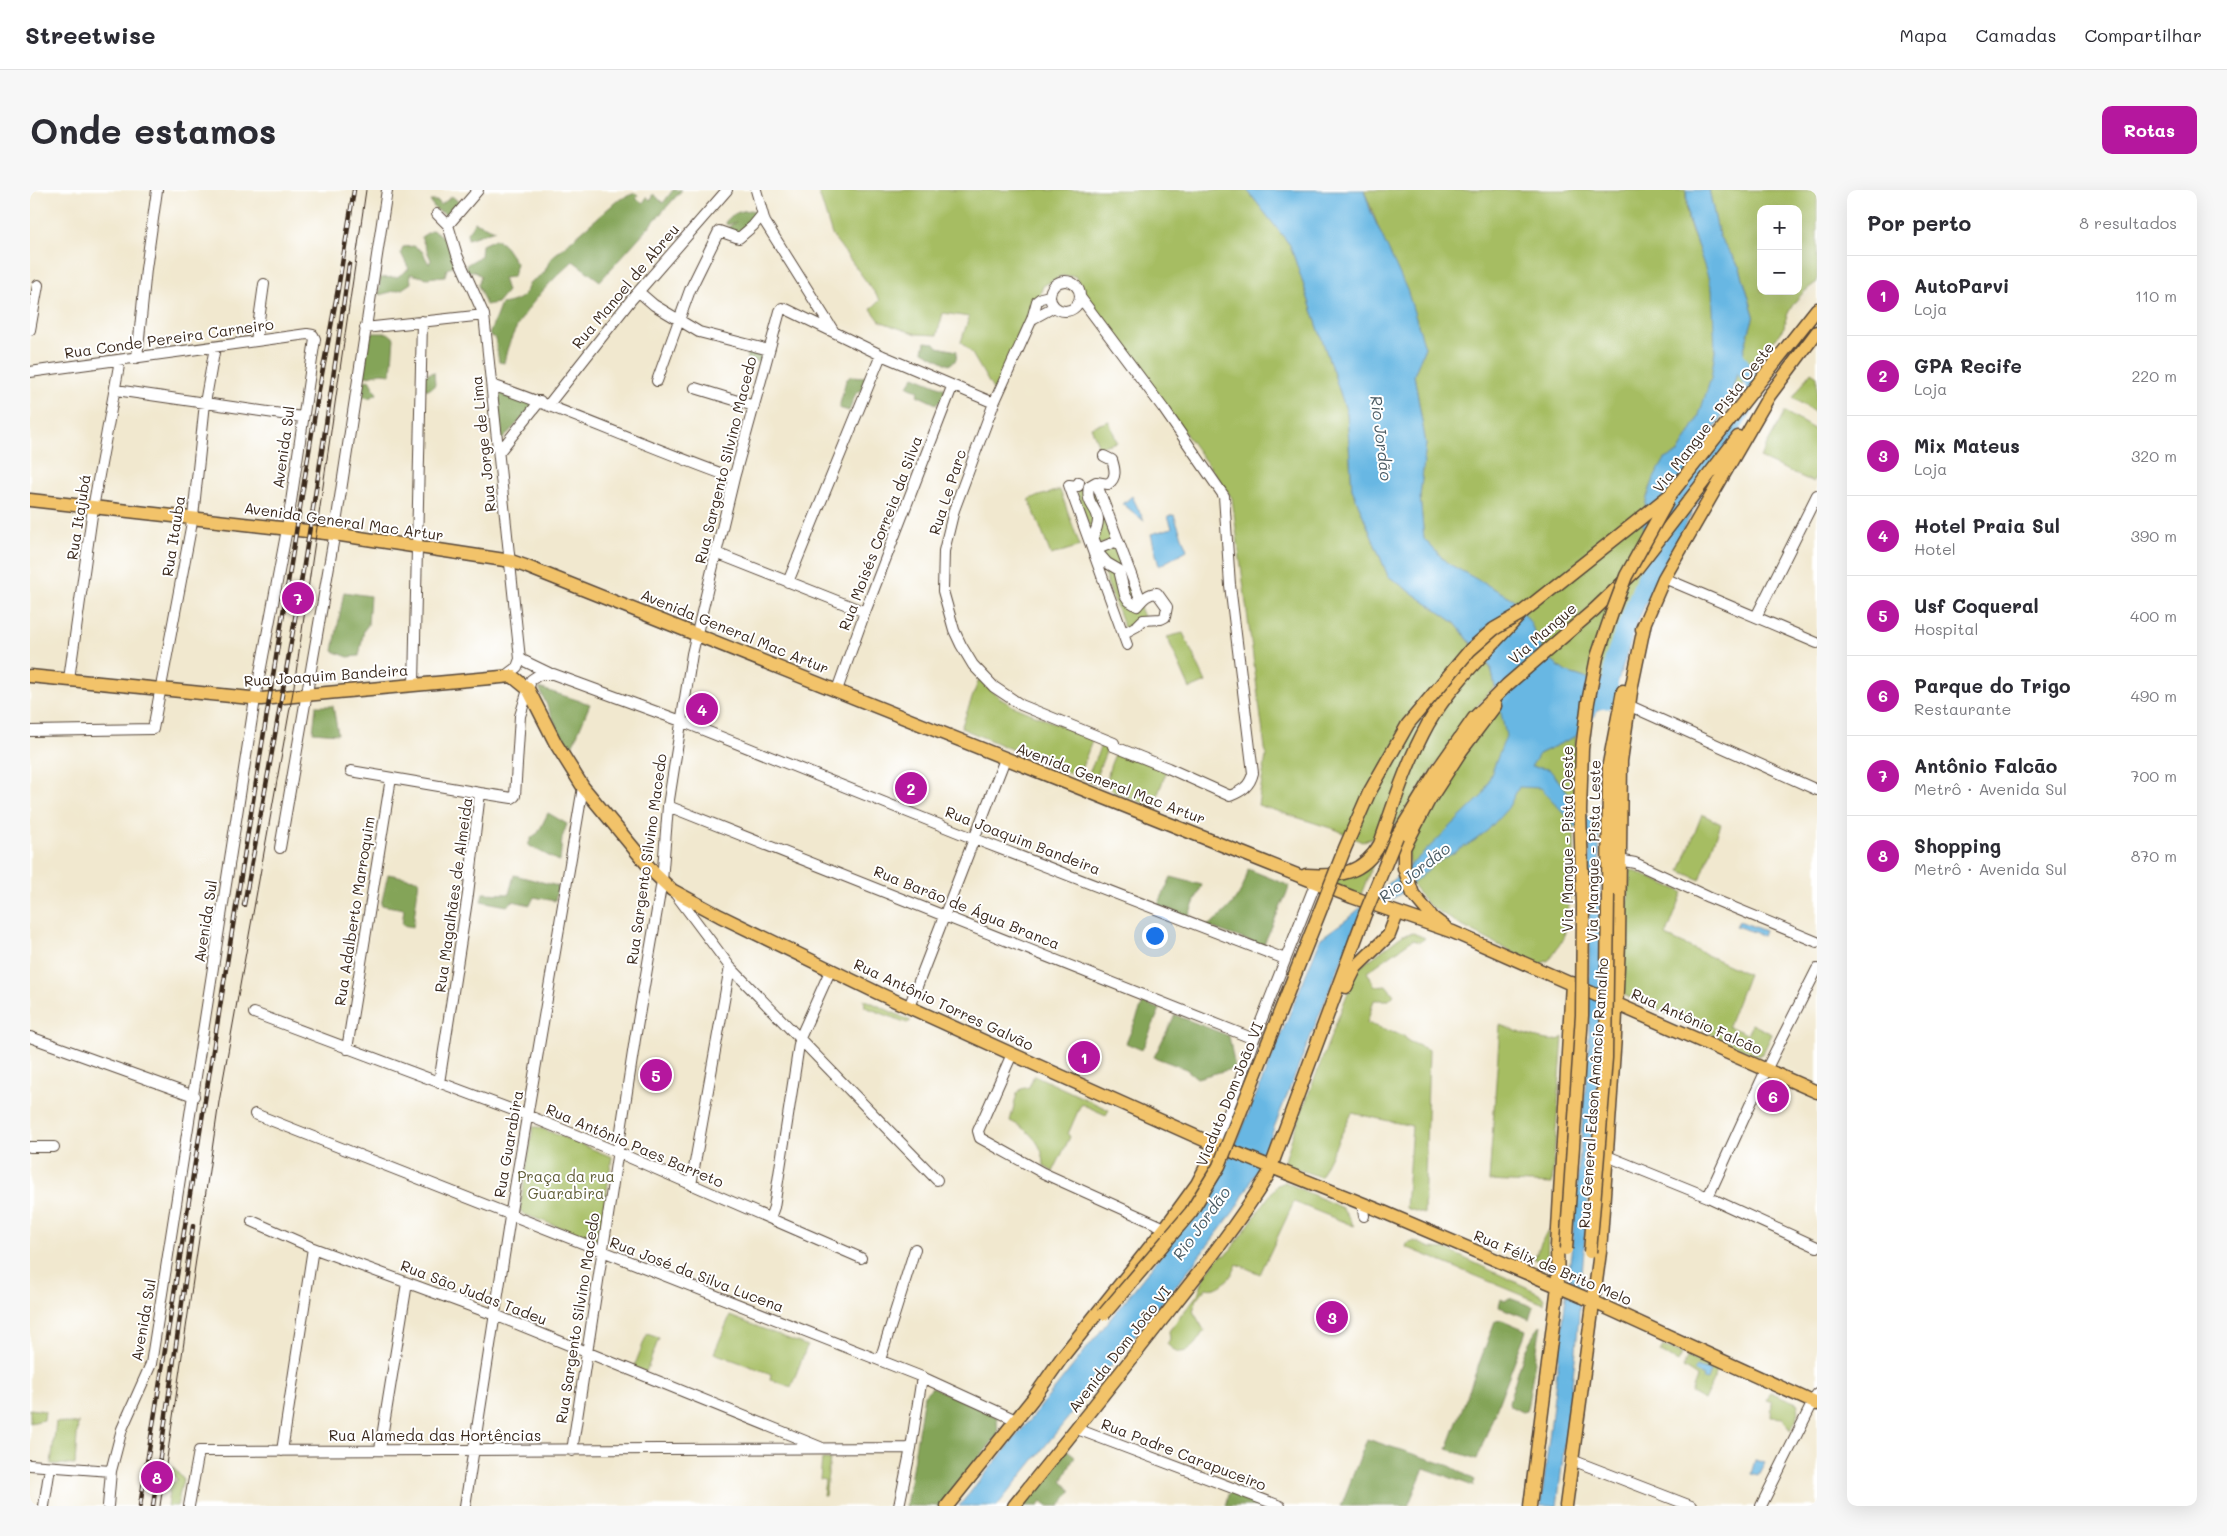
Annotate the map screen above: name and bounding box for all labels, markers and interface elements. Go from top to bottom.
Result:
text: Streetwise [25,19,155,50]
text: Mapa [1900,23,1947,47]
text: Camadas [1975,23,2056,47]
text: Compartilhar [2084,23,2202,47]
button: Rotas [2102,106,2197,154]
text: Onde estamos [30,107,276,153]
map controls [1757,205,1802,295]
button: + [1757,205,1802,250]
text: Por perto [1867,209,1971,236]
text: 8 resultados [2079,212,2177,233]
street label: Rua Manoel de Abreu [567,219,683,353]
button: − [1757,250,1802,295]
text: AutoParvi [1914,273,2009,298]
text: 1 [1879,285,1887,306]
text: 110 m [2135,285,2177,306]
text: Loja [1914,298,1947,319]
street label: Rua Conde Pereira Carneiro [63,313,275,363]
street label: Via Mangue - Pista Oeste [1648,337,1778,497]
text: GPA Recife [1914,353,2022,378]
street label: Rua Sargento Silvino Macedo [690,354,760,566]
text: 2 [1879,365,1887,386]
text: 220 m [2131,365,2177,386]
street label: Rua Jorge de Lima [466,375,500,513]
text: Loja [1914,378,1947,399]
water label: Rio Jordão [1366,394,1398,482]
street label: Avenida Sul [267,404,299,490]
street label: Rua Moisés Correia da Silva [834,433,926,633]
text: Mix Mateus [1914,433,2020,458]
text: 3 [1878,445,1888,466]
text: 320 m [2131,445,2177,466]
street label: Rua Le Parc [924,447,970,537]
text: Loja [1914,458,1947,479]
street label: Rua Itajubá [61,473,95,561]
street label: Rua Itauba [157,494,189,578]
street label: Avenida General Mac Artur [243,497,445,545]
text: Hotel Praia Sul [1914,513,2060,538]
text: 4 [1878,525,1888,546]
text: 390 m [2130,525,2177,546]
text: Hotel [1914,538,1956,559]
pin: 7 [282,579,314,617]
street label: Avenida General Mac Artur [638,584,832,678]
text: Usf Coqueral [1914,593,2039,618]
street label: Via Mangue [1504,598,1580,668]
text: 5 [1878,605,1888,626]
text: 400 m [2130,605,2177,626]
text: Hospital [1914,618,1978,639]
street label: Rua Joaquim Bandeira [243,659,409,691]
text: Parque do Trigo [1914,673,2071,698]
text: 6 [1878,685,1888,706]
text: 490 m [2130,685,2177,706]
pin: 4 [686,690,718,728]
text: Restaurante [1914,698,2012,719]
street label: Avenida General Mac Artur [1013,738,1209,828]
street label: Via Mangue - Pista Oeste [1557,746,1577,932]
street label: Rua Sargento Silvino Macedo [621,752,671,966]
text: Antônio Falcão [1914,753,2057,778]
street label: Via Mangue - Pista Leste [1581,760,1605,942]
text: 7 [1879,765,1887,786]
text: 700 m [2130,765,2177,786]
pin: 2 [895,769,927,807]
text: Metrô · Avenida Sul [1914,778,2067,799]
street label: Rua Magalhães de Almeida [429,796,477,994]
street label: Rua Joaquim Bandeira [942,801,1104,879]
street label: Rua Adalberto Marroquim [329,815,379,1007]
text: Shopping [1914,833,2001,858]
water label: Rio Jordão [1374,837,1455,907]
text: 8 [1878,845,1888,866]
text: 870 m [2131,845,2177,866]
text: Metrô · Avenida Sul [1914,858,2067,879]
street label: Rua Barão de Água Branca [871,860,1063,954]
street label: Avenida Sul [189,878,221,964]
your location [1142,923,1168,949]
street label: Rua Antônio Torres Galvão [851,953,1037,1055]
street label: Rua General Edson Amâncio Ramalho [1574,957,1612,1229]
street label: Rua Antônio Falcão [1628,983,1766,1059]
street label: Viaduto Dom João VI [1191,1018,1267,1169]
pin: 1 [1068,1038,1100,1076]
pin: 5 [640,1056,672,1094]
pin: 6 [1757,1077,1789,1115]
street label: Rua Guarabira [489,1089,527,1199]
street label: Rua Antônio Paes Barreto [543,1098,727,1192]
park label: Praça da rua Guarabira [517,1166,615,1203]
water label: Rio Jordão [1167,1182,1235,1264]
street label: Rua Sargento Silvino Macedo [550,1211,604,1425]
street label: Rua Félix de Brito Melo [1471,1225,1635,1309]
street label: Rua José da Silva Lucena [607,1232,787,1316]
street label: Rua São Judas Tadeu [398,1255,550,1329]
street label: Avenida Sul [126,1277,160,1363]
street label: Avenida Dom João VI [1063,1281,1175,1416]
pin: 3 [1316,1298,1348,1336]
street label: Rua Padre Carapuceiro [1099,1413,1269,1495]
street label: Rua Alameda das Hortências [329,1425,541,1445]
pin: 8 [141,1458,173,1496]

